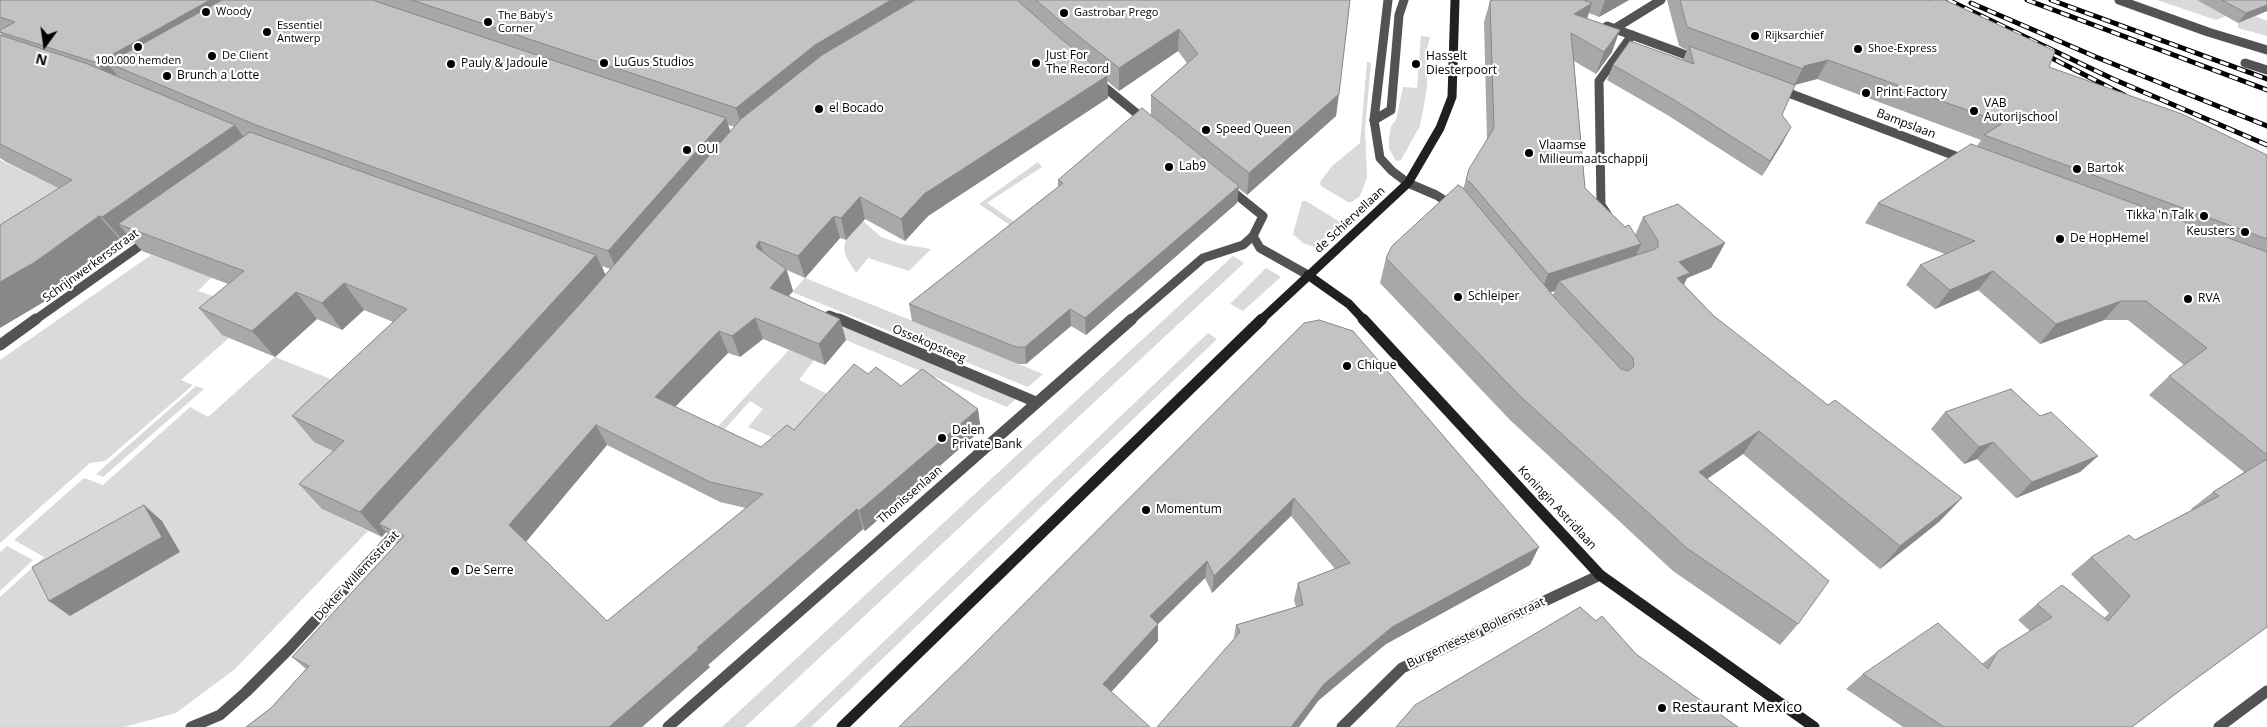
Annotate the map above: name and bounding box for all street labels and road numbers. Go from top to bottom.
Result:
street label: Bampslaan [1874,106,1938,142]
street label: de Schiervellaan [1312,184,1388,256]
street label: Schrijnwerkersstraat [40,226,142,306]
street label: Ossekopsteeg [890,322,968,366]
street label: Thonissenlaan [875,463,945,527]
street label: Koningin Astridlaan [1515,463,1599,553]
street label: Dokter Willemsstraat [312,528,402,624]
street label: Burgemeester Bollenstraat [1405,595,1547,671]

